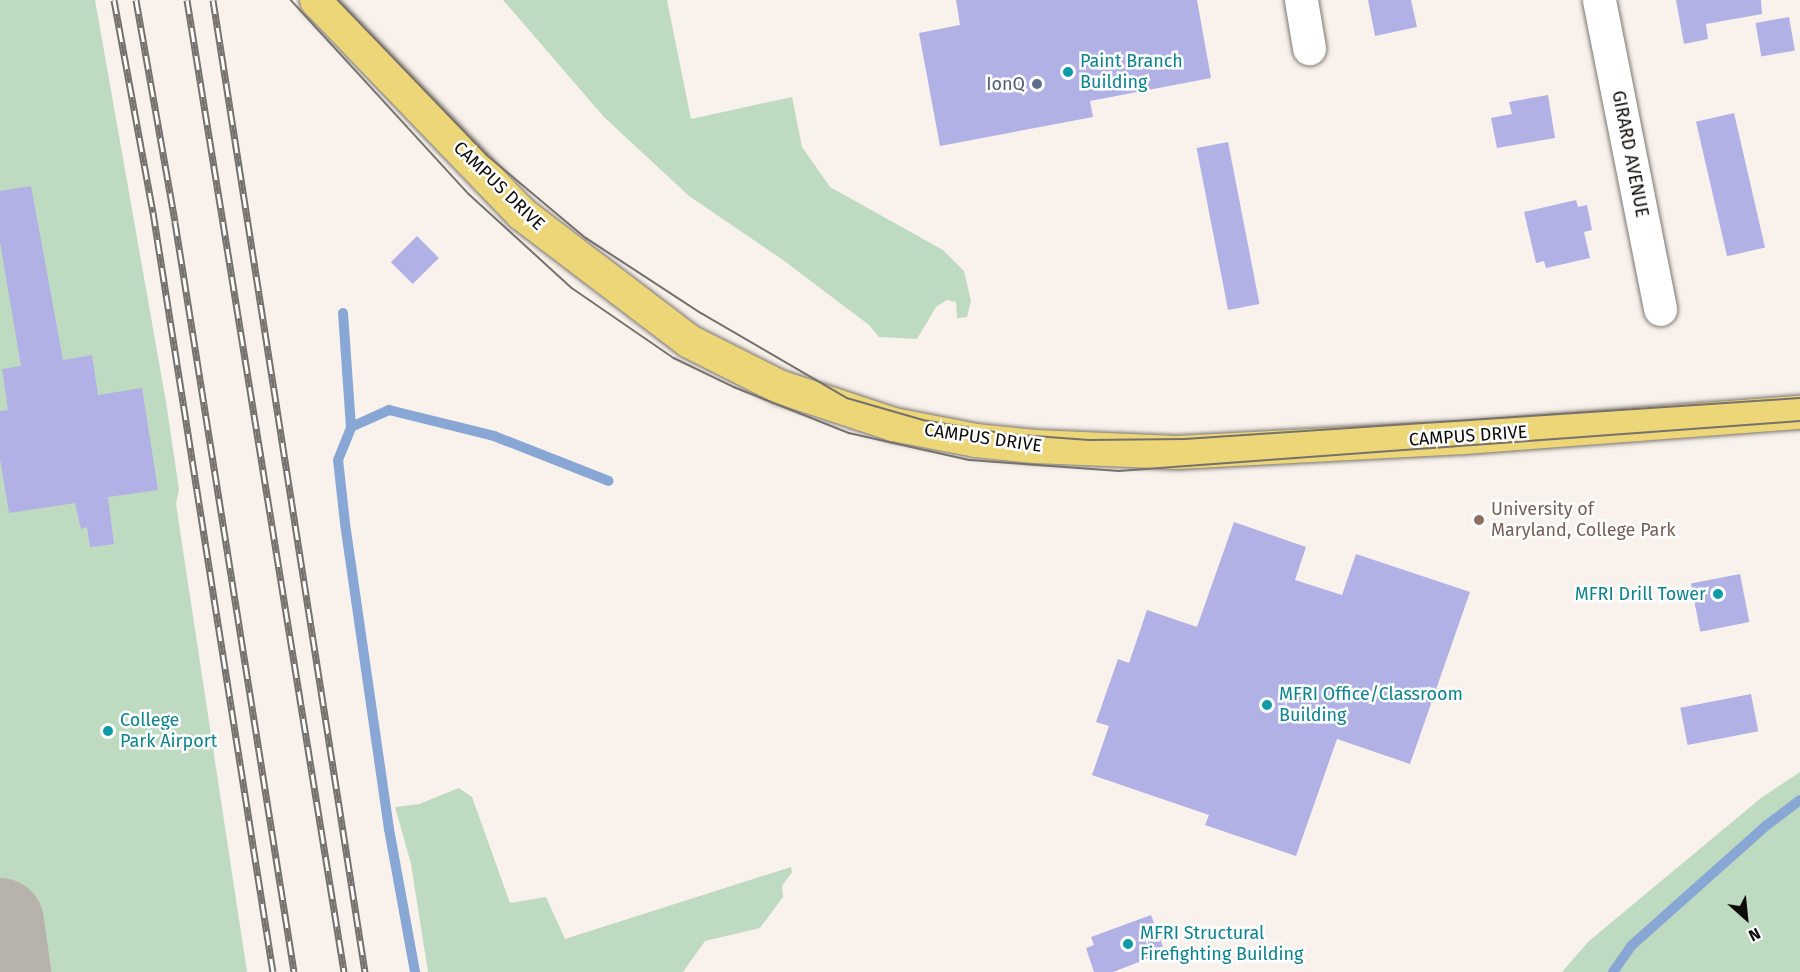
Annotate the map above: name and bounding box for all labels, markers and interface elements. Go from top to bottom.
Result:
place label: Paint Branch Building [1080,51,1183,94]
marker: Paint Branch Building [1061,65,1075,79]
place label: IonQ [986,73,1025,95]
marker: IonQ [1030,77,1044,91]
street label: GIRARD AVENUE [1607,89,1653,219]
street label: CAMPUS DRIVE [449,137,549,235]
street label: CAMPUS DRIVE [923,419,1043,457]
street label: CAMPUS DRIVE [1408,421,1528,451]
place label: University of Maryland, College Park [1491,499,1676,542]
marker: University of Maryland, College Park [1472,513,1486,527]
place label: MFRI Drill Tower [1575,583,1706,605]
marker: MFRI Drill Tower [1711,587,1725,601]
place label: MFRI Office/Classroom Building [1279,684,1463,726]
marker: MFRI Office/Classroom Building [1260,698,1274,712]
place label: College Park Airport [120,710,217,752]
marker: College Park Airport [101,724,115,738]
north arrow [1716,888,1776,948]
place label: MFRI Structural Firefighting Building [1140,923,1303,966]
text: N [1745,924,1763,945]
marker: MFRI Structural Firefighting Building [1121,937,1135,951]

